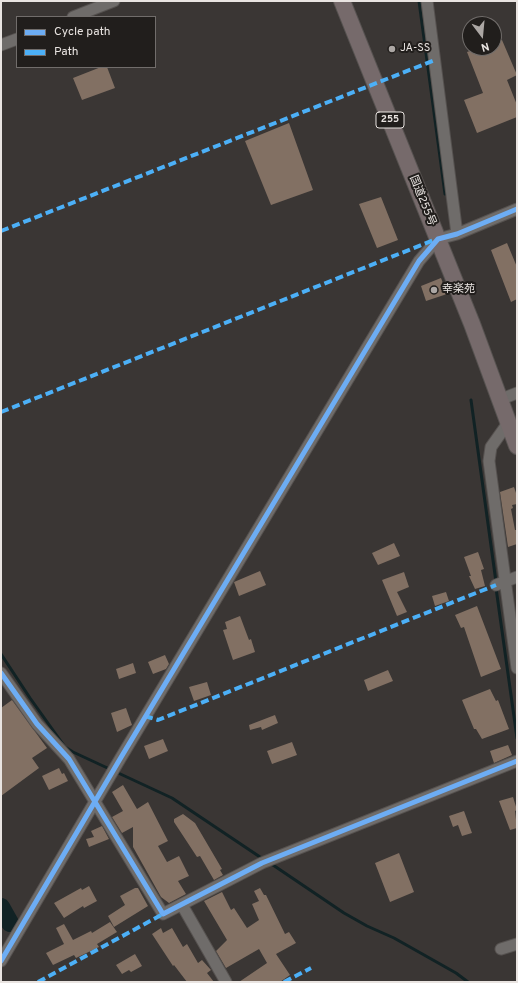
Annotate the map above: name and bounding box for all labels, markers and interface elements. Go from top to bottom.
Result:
legend [16,16,156,68]
north arrow [462,16,502,56]
text: Cycle path [54,24,111,40]
text: N [479,39,491,54]
place label: JA-SS [400,42,430,56]
text: Path [54,44,79,60]
marker: JA-SS [387,44,397,54]
road number: 255 [376,112,404,128]
street label: 国道255号 [406,174,438,228]
place label: 幸楽苑 [442,283,475,297]
marker: 幸楽苑 [429,285,439,295]

